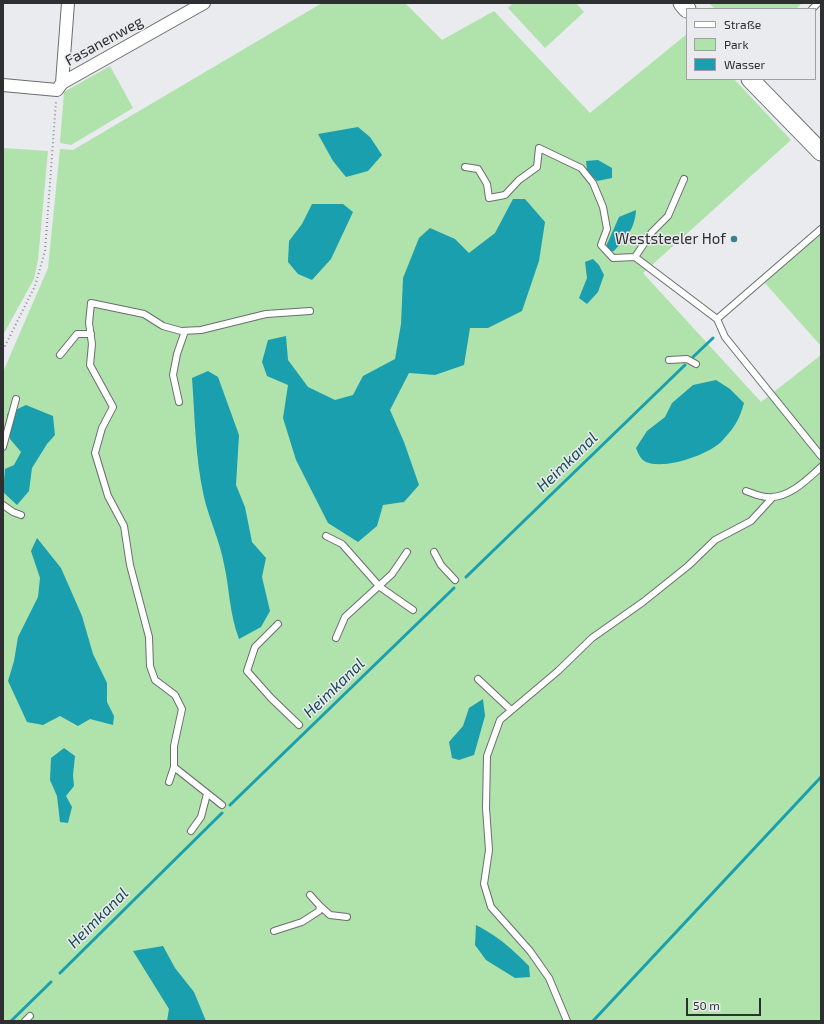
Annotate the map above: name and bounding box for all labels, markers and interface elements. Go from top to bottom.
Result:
legend [686,8,816,80]
street label: Fasanenweg [62,12,146,70]
text: Straße [724,17,761,31]
text: Park [724,37,749,51]
text: Wasser [724,57,765,71]
place label: Weststeeler Hof [615,230,726,248]
marker: Weststeeler Hof [729,234,739,244]
water label: Heimkanal [532,428,602,496]
water label: Heimkanal [299,654,369,722]
water label: Heimkanal [64,884,132,952]
scale bar [688,990,763,1016]
text: 50 m [693,998,720,1012]

